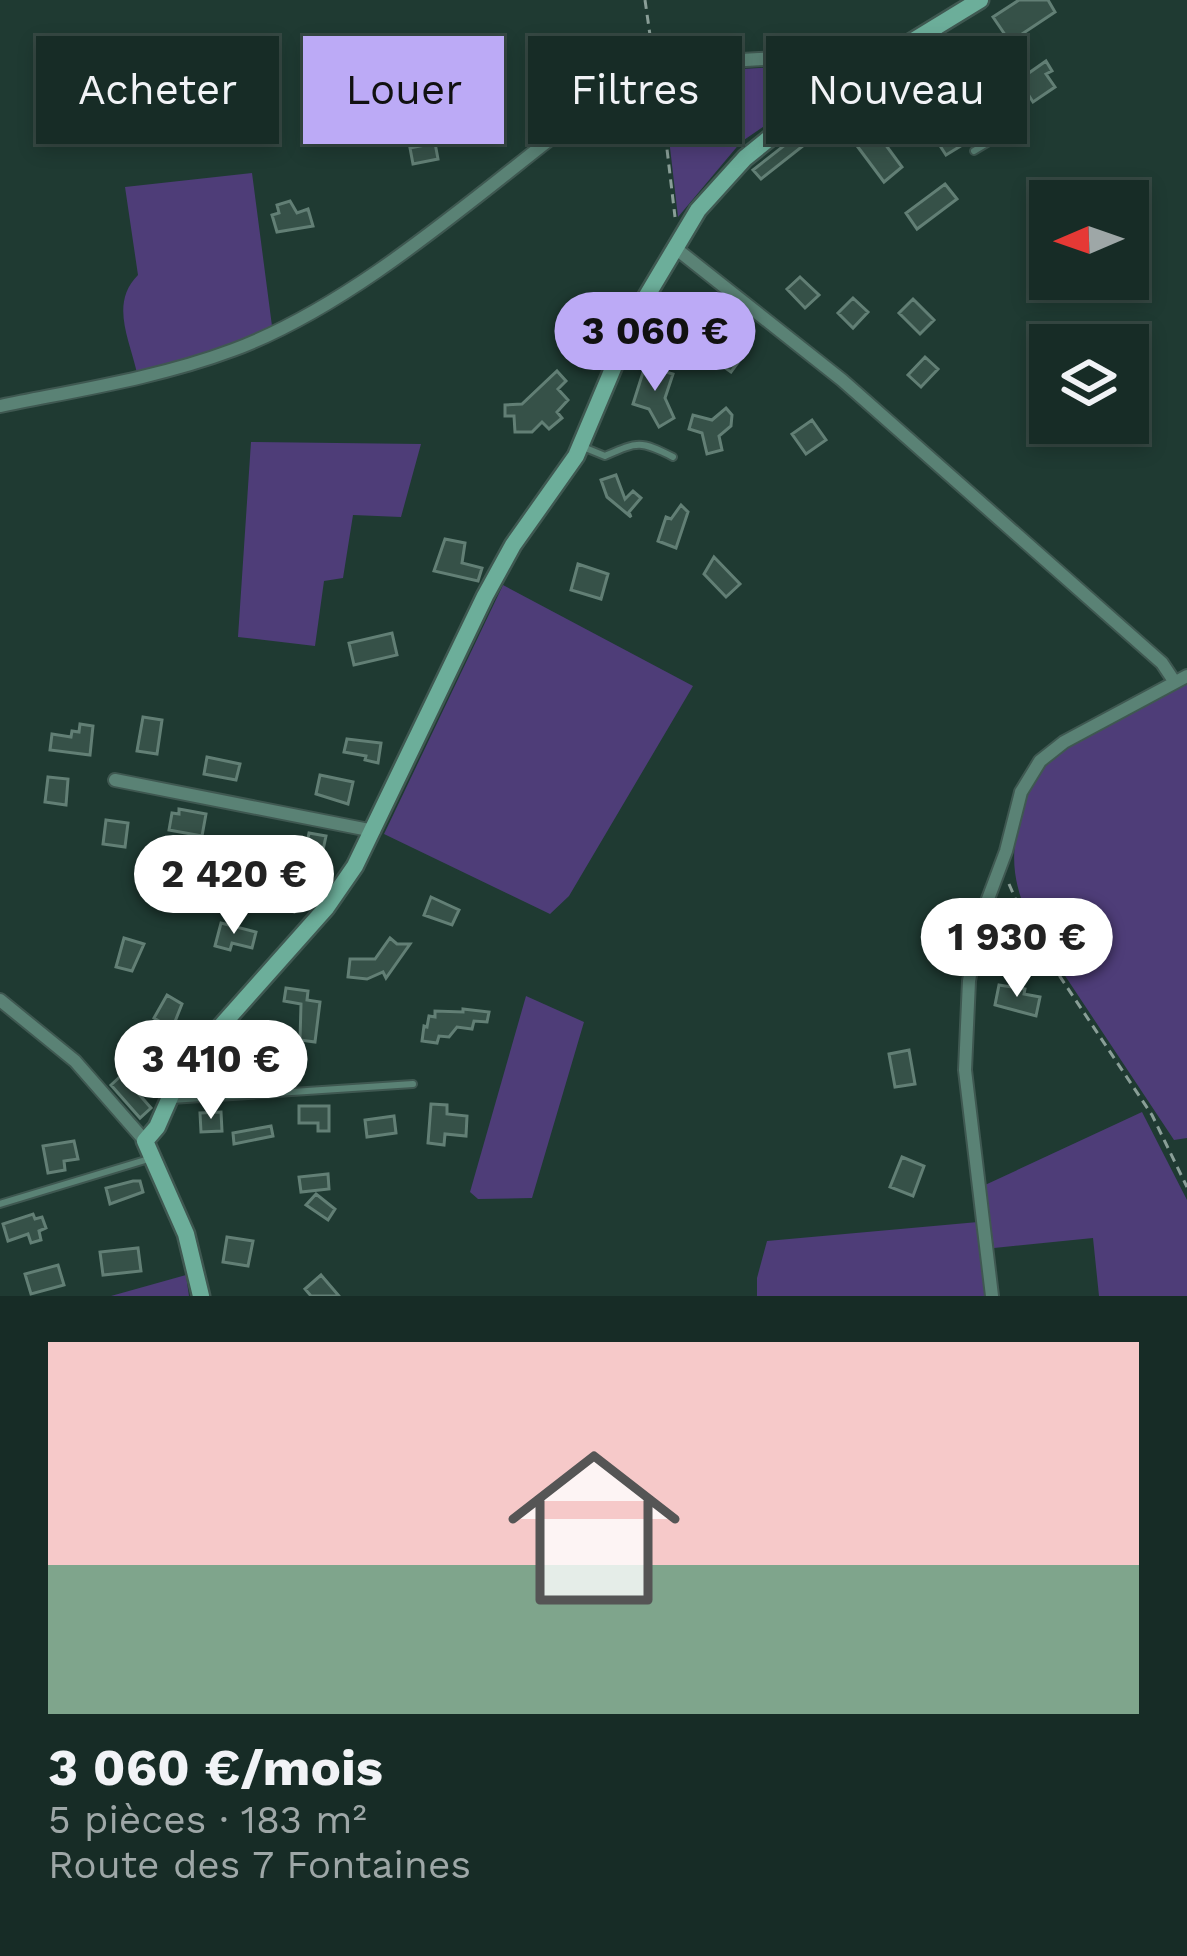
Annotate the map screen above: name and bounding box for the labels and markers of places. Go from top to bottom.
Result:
pin: 3 060 € [544,292,766,394]
pin: 2 420 € [123,835,345,937]
pin: 1 930 € [906,898,1128,1000]
pin: 3 410 € [100,1020,322,1122]

